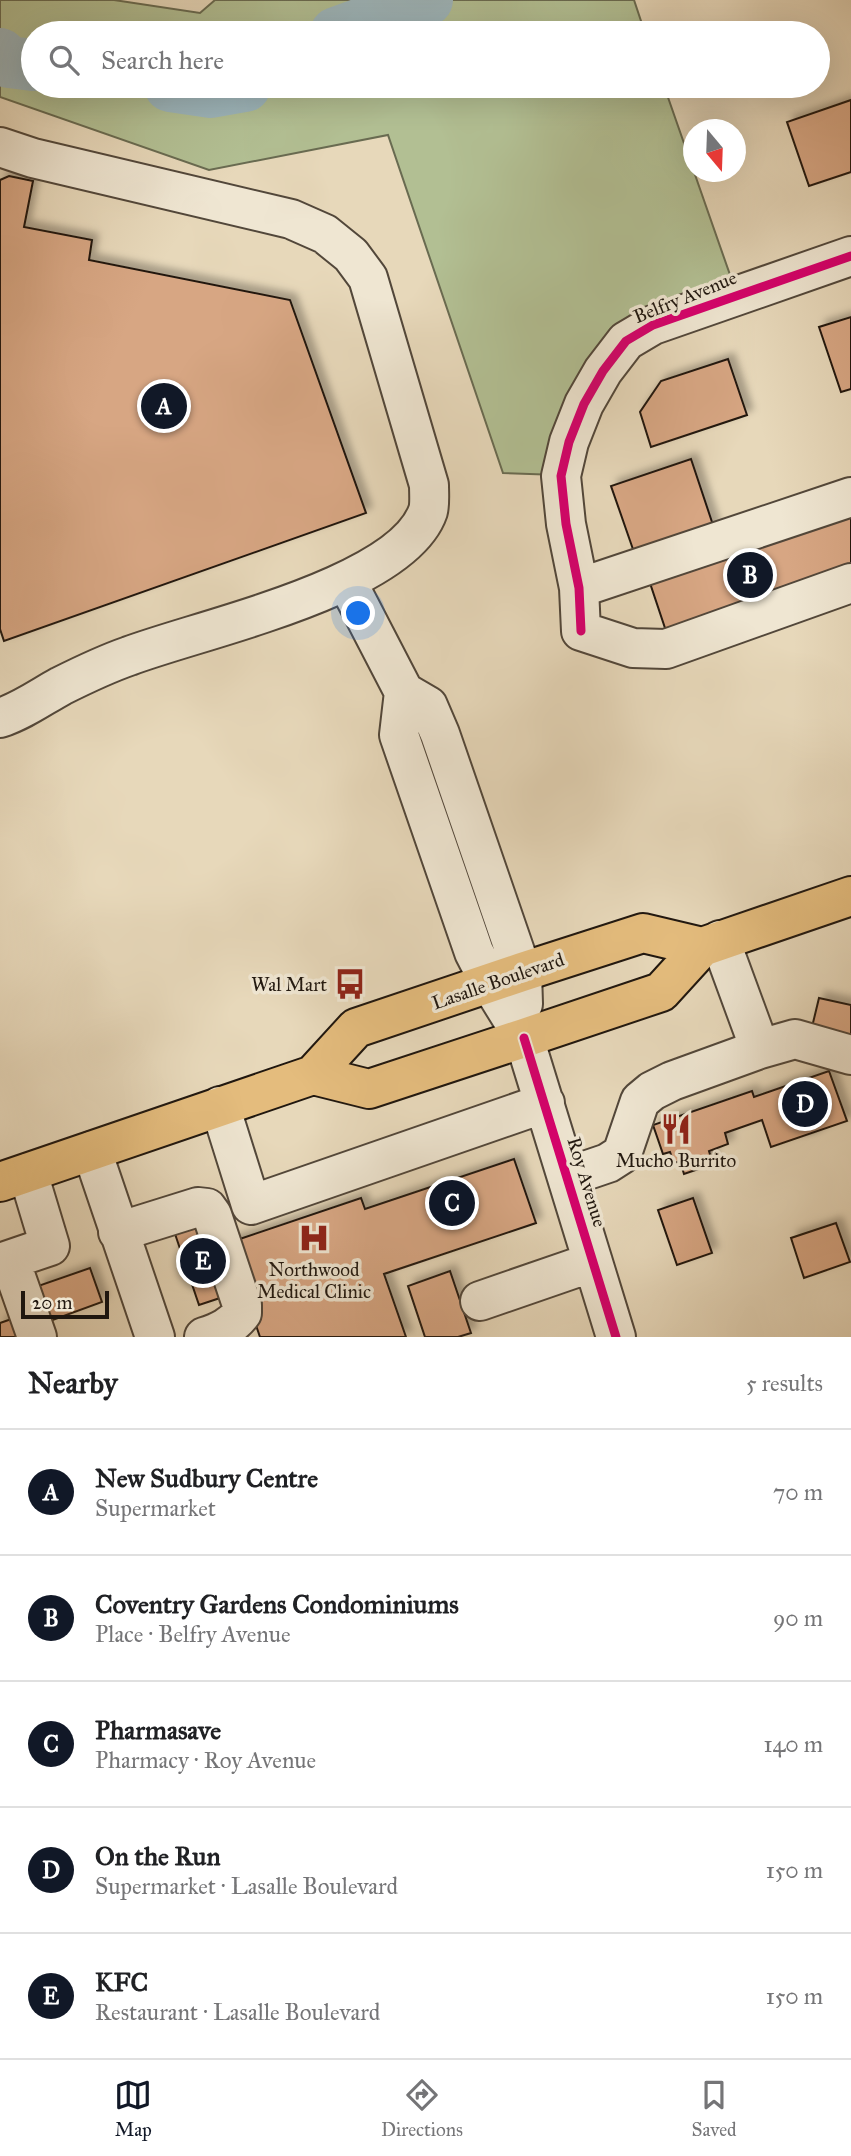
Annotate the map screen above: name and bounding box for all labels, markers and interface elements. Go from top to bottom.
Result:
search box [21,21,830,98]
icon: search [45,41,83,79]
text: Search here [101,44,224,76]
north arrow [683,119,746,182]
street label: Belfry Avenue [630,266,740,328]
pin: A [141,380,187,432]
pin: B [727,549,773,601]
your location [341,596,375,630]
street label: Lasalle Boulevard [429,947,568,1014]
bus stop icon: Wal Mart [333,967,367,1001]
place label: Wal Mart [251,973,327,996]
pin: D [782,1078,828,1130]
restaurant icon: Mucho Burrito [659,1112,693,1146]
street label: Roy Avenue [562,1134,612,1230]
place label: Mucho Burrito [616,1149,736,1172]
pin: C [429,1177,475,1229]
hospital icon: Northwood Medical Clinic [297,1221,331,1255]
pin: E [180,1235,226,1287]
place label: Northwood Medical Clinic [257,1258,371,1303]
scale bar [21,1288,108,1320]
text: 20 m [32,1291,73,1314]
text: Nearby [28,1365,118,1401]
text: 5 results [746,1369,823,1397]
text: New Sudbury Centre [95,1462,318,1494]
text: A [43,1478,59,1506]
text: 70 m [773,1478,823,1506]
text: Supermarket [95,1494,216,1522]
text: Coventry Gardens Condominiums [95,1588,459,1620]
text: B [43,1604,59,1632]
text: 90 m [773,1604,823,1632]
text: Place · Belfry Avenue [95,1620,291,1648]
text: Pharmasave [95,1714,221,1746]
text: C [43,1730,59,1758]
text: 140 m [763,1730,823,1758]
text: Pharmacy · Roy Avenue [95,1746,316,1774]
text: On the Run [95,1840,220,1872]
text: D [42,1856,60,1884]
text: 150 m [766,1856,823,1884]
text: Supermarket · Lasalle Boulevard [95,1872,398,1900]
text: KFC [95,1966,148,1998]
text: E [43,1982,59,2010]
text: 150 m [766,1982,823,2010]
text: Restaurant · Lasalle Boulevard [95,1998,380,2026]
tab: Map [114,2076,152,2141]
tab: Directions [381,2076,463,2141]
tab: Saved [692,2076,737,2141]

